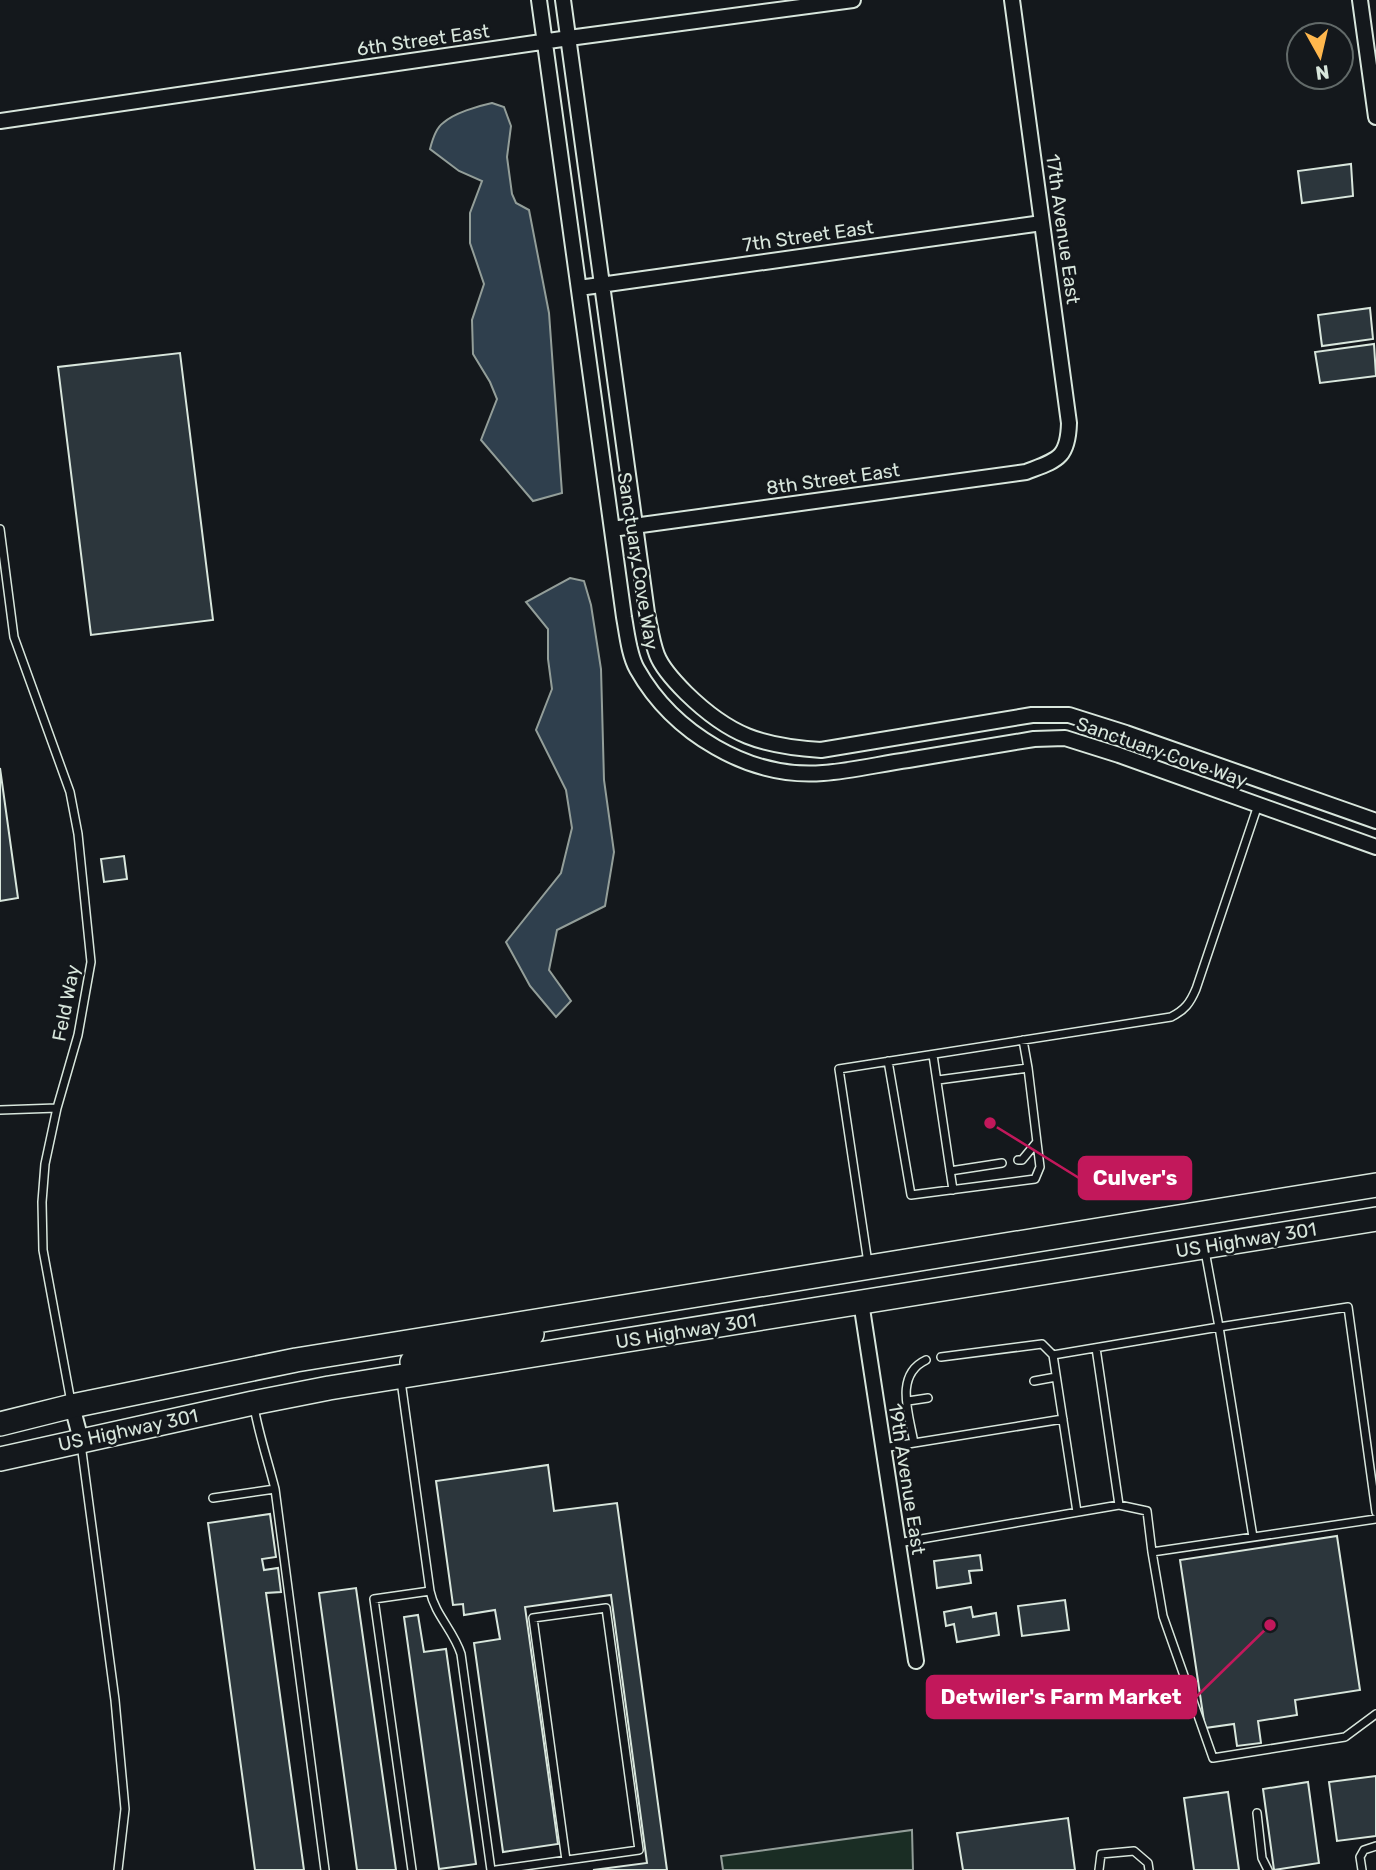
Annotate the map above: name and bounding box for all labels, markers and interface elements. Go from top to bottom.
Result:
street label: 6th Street East [355,19,491,61]
north arrow [1285,21,1355,91]
text: N [1314,60,1331,85]
street label: 17th Avenue East [1041,152,1085,306]
street label: 7th Street East [741,215,876,257]
street label: 8th Street East [765,458,902,500]
street label: Sanctuary Cove Way [613,471,663,651]
street label: Sanctuary Cove Way [1073,712,1251,792]
street label: Feld Way [47,963,85,1043]
callout: Culver's [1079,1157,1191,1199]
text: Culver's [1093,1165,1177,1190]
street label: US Highway 301 [1174,1218,1318,1262]
street label: US Highway 301 [614,1309,758,1353]
street label: 19th Avenue East [884,1402,930,1557]
street label: US Highway 301 [56,1404,200,1456]
callout: Detwiler's Farm Market [927,1676,1196,1718]
text: Detwiler's Farm Market [940,1684,1182,1709]

